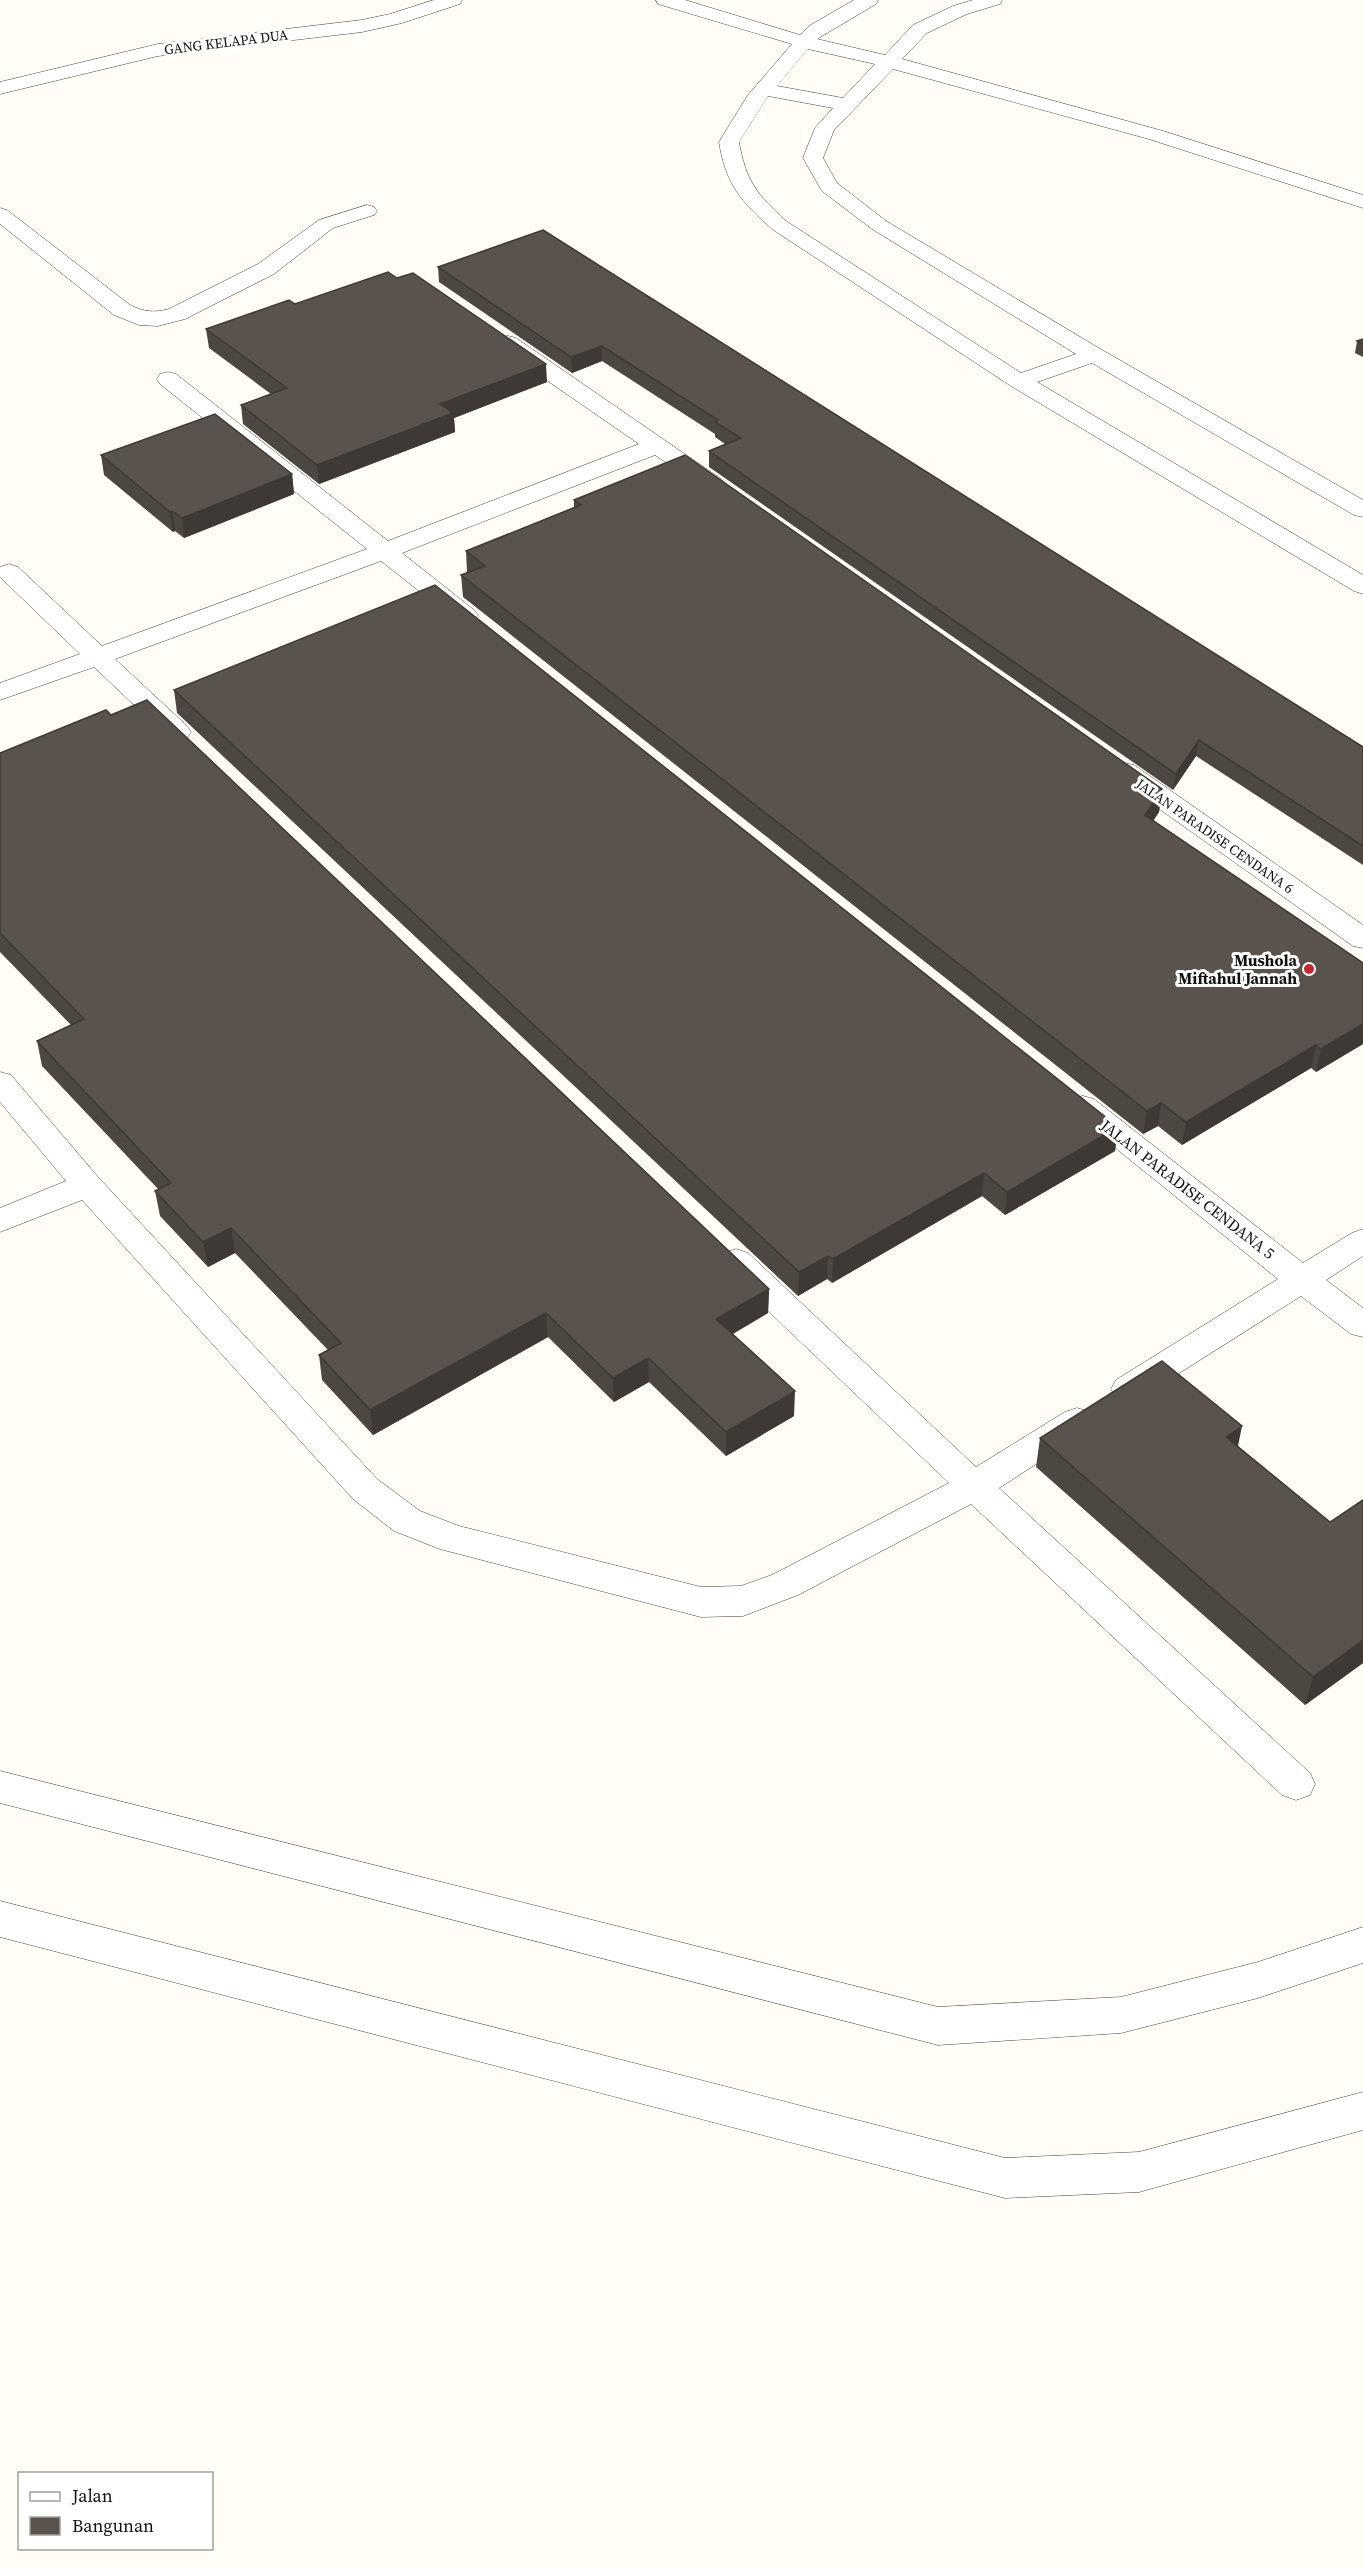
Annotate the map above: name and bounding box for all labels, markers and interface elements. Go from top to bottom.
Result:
street label: GANG KELAPA DUA [163,24,290,60]
street label: JALAN PARADISE CENDANA 6 [1131,773,1298,898]
place label: Mushola Miftahul Jannah [1178,949,1297,989]
marker: Mushola Miftahul Jannah [1302,962,1316,976]
street label: JALAN PARADISE CENDANA 5 [1096,1113,1280,1264]
legend [18,2472,213,2550]
text: Jalan [71,2483,113,2508]
text: Bangunan [72,2513,154,2538]

